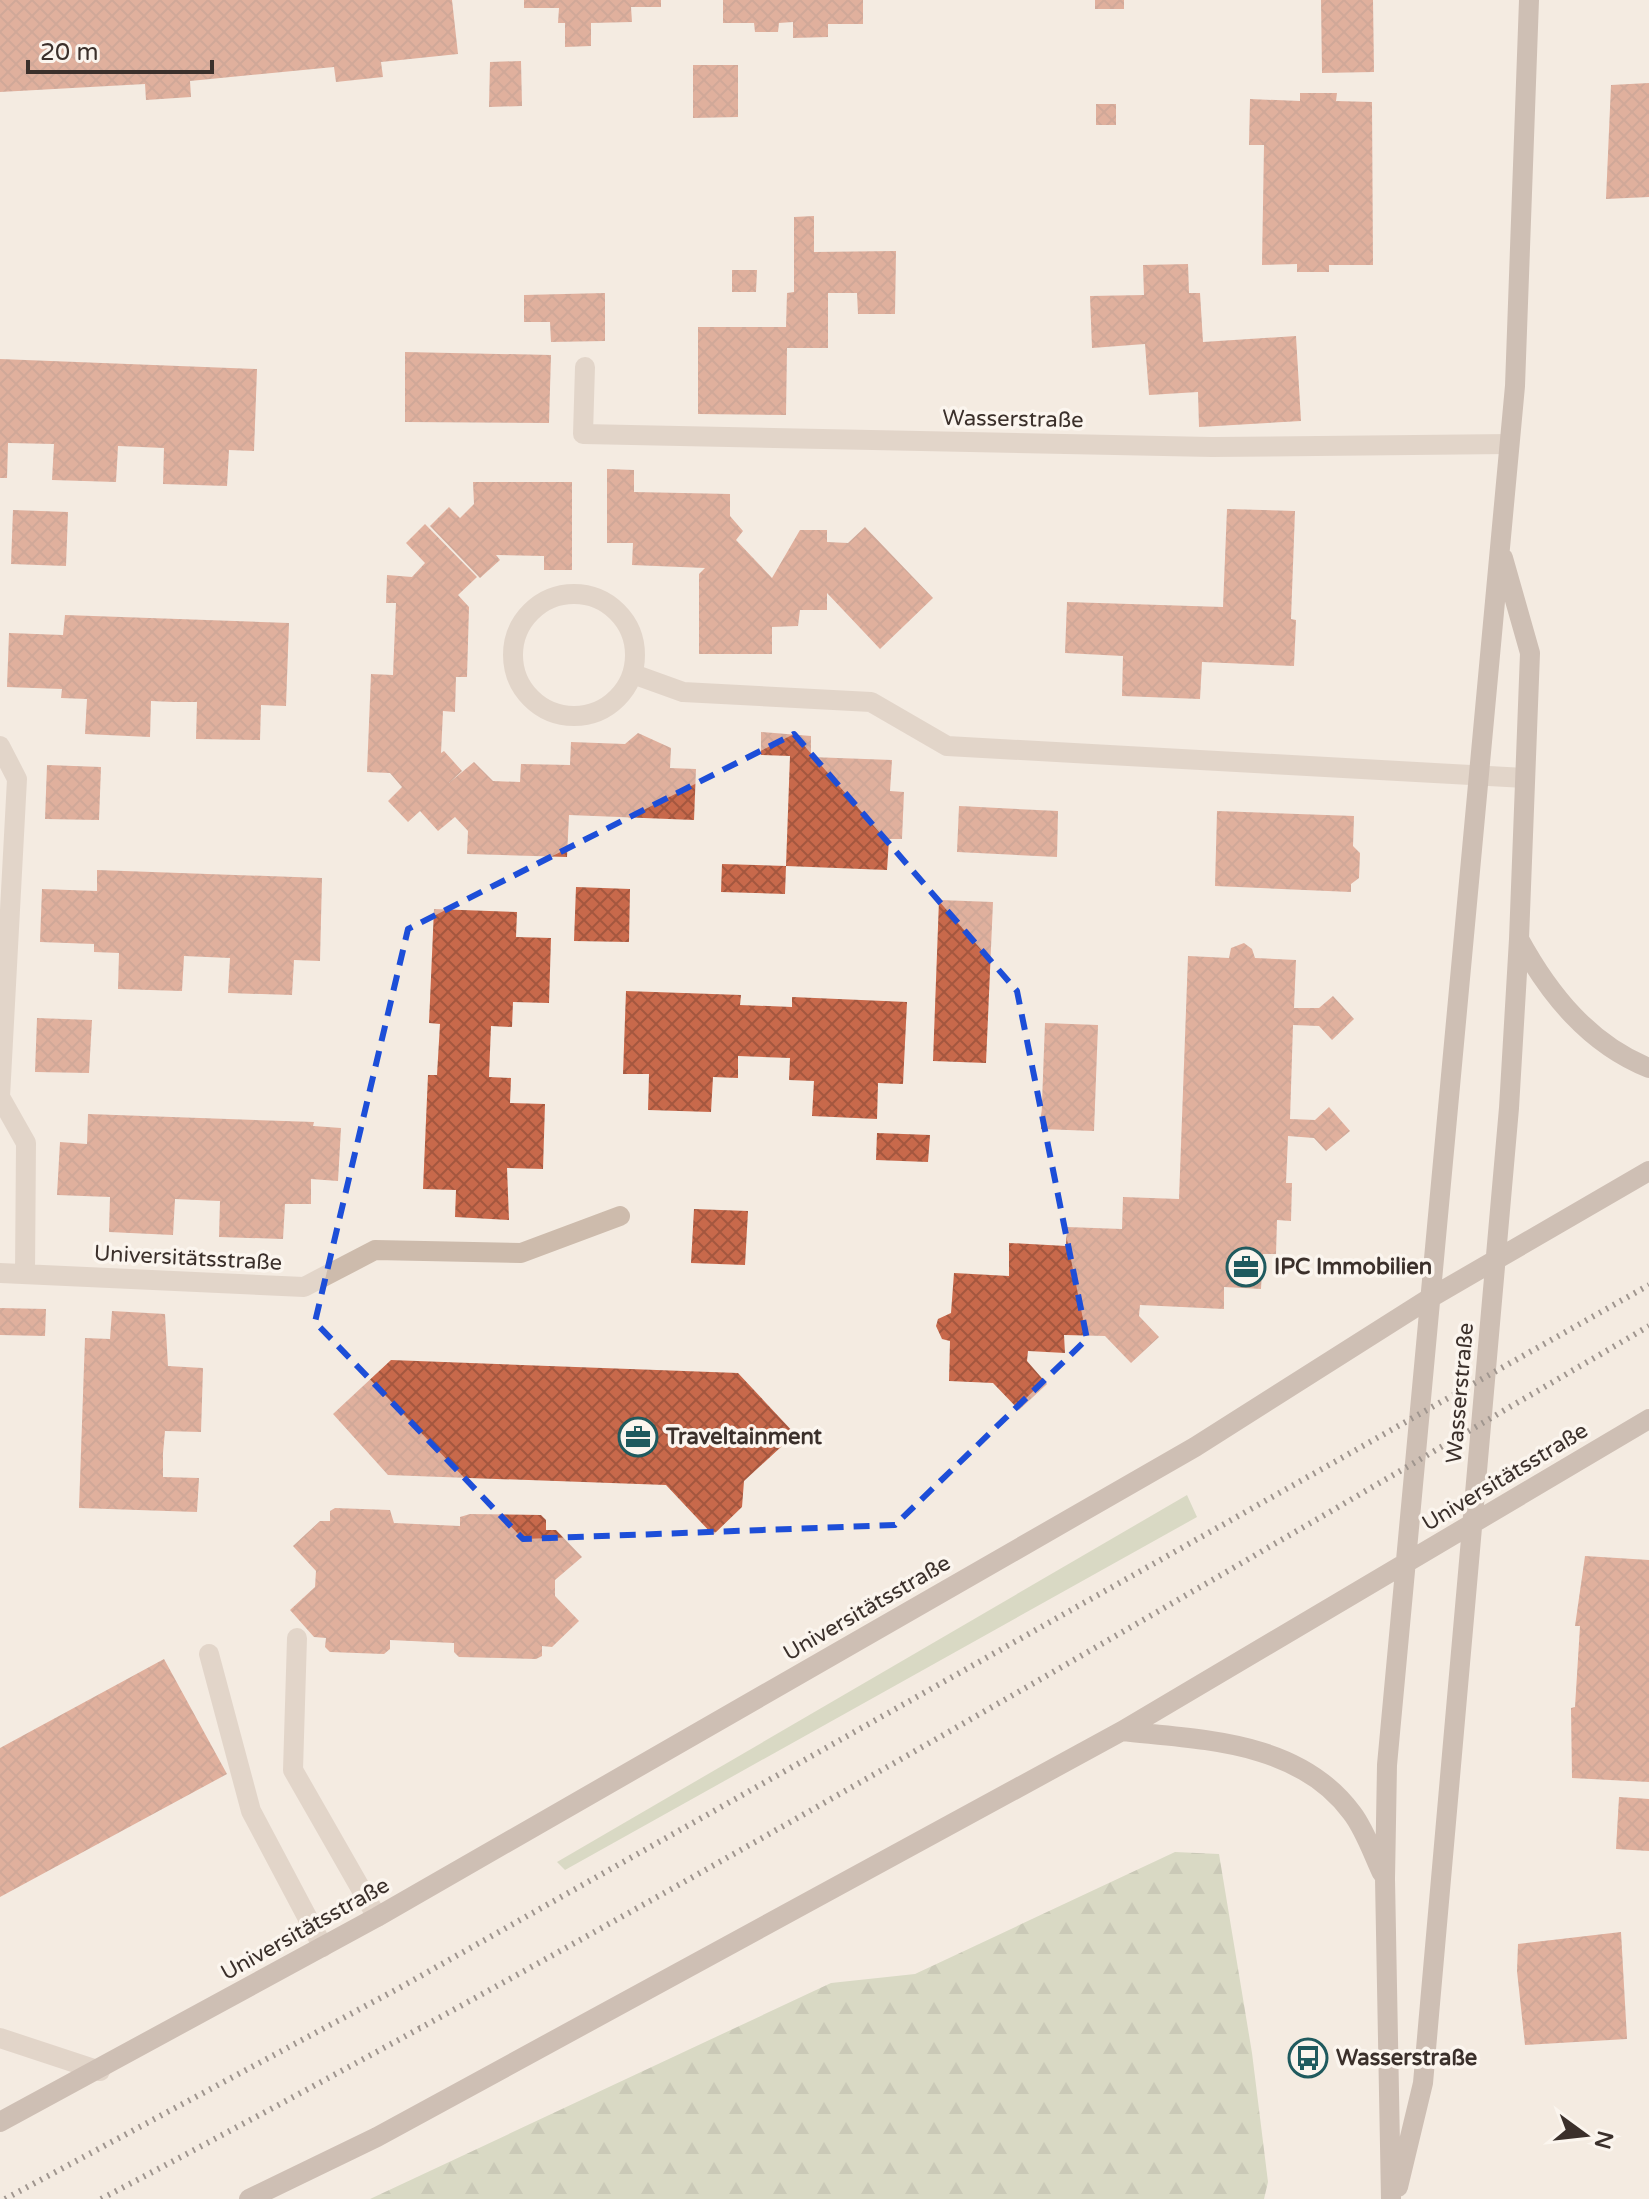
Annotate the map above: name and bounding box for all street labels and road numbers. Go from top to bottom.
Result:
street label: Wasserstraße [942,405,1084,433]
street label: Universitätsstraße [93,1240,283,1276]
street label: Wasserstraße [1441,1322,1479,1464]
street label: Universitätsstraße [1417,1417,1593,1537]
street label: Universitätsstraße [779,1550,955,1666]
street label: Universitätsstraße [216,1872,394,1986]

